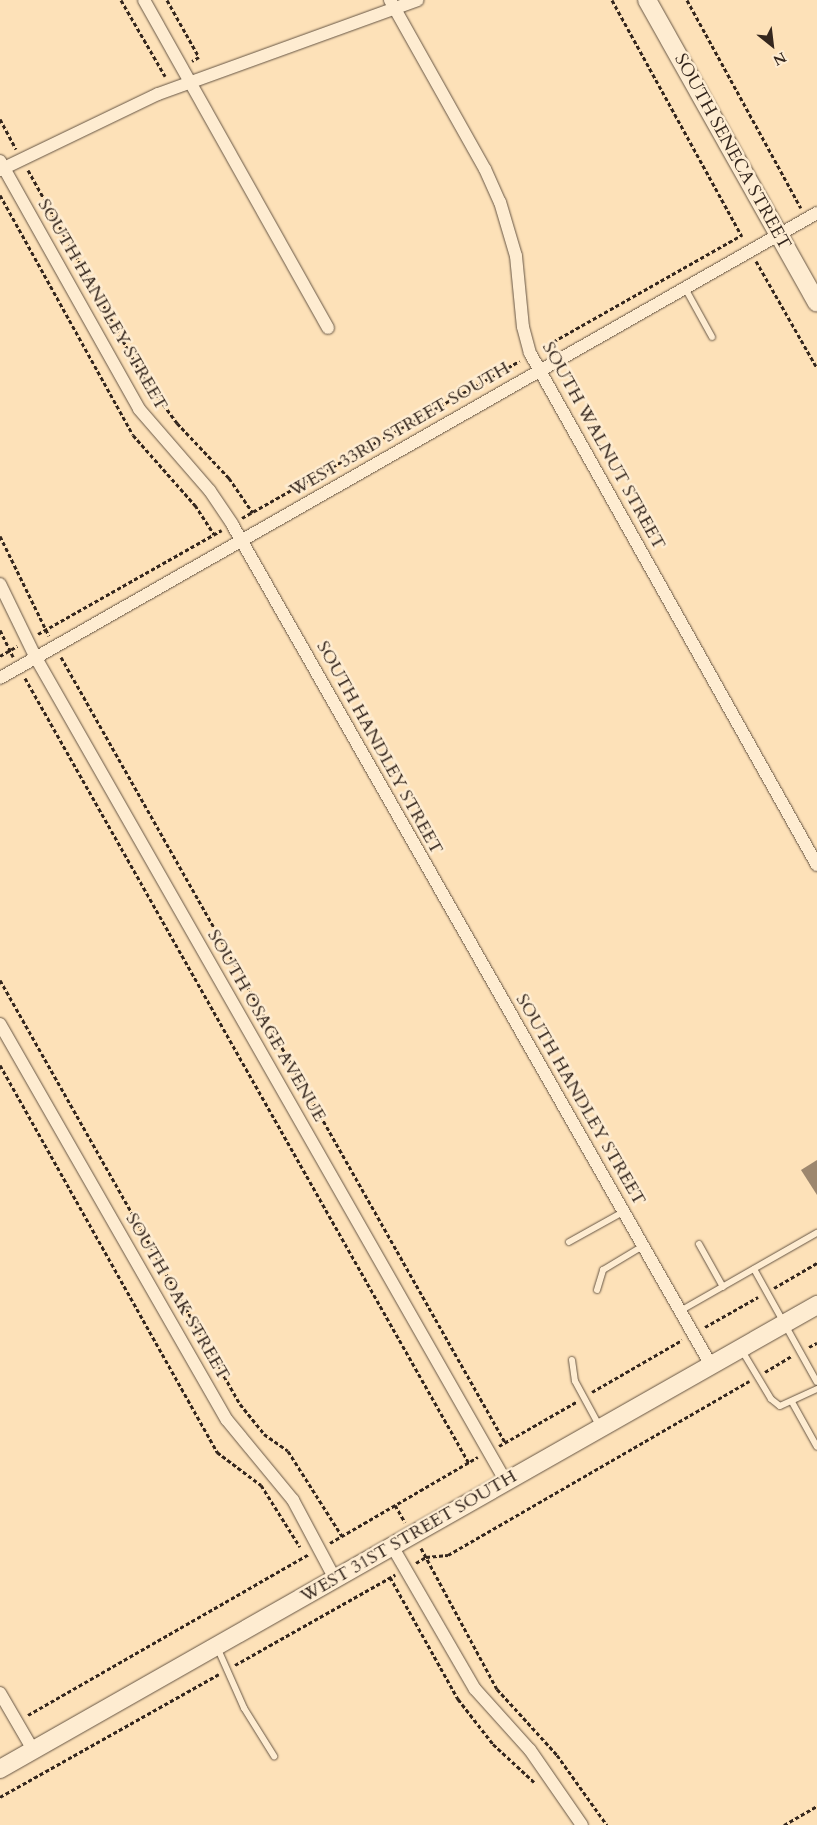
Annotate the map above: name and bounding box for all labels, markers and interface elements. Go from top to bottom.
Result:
north arrow [747,20,797,70]
street label: SOUTH SENECA STREET [669,50,795,254]
street label: SOUTH HANDLEY STREET [33,195,171,415]
street label: SOUTH WALNUT STREET [537,338,669,554]
street label: WEST 33RD STREET SOUTH [286,358,514,502]
street label: SOUTH HANDLEY STREET [311,638,447,858]
street label: SOUTH OSAGE AVENUE [202,926,330,1126]
street label: SOUTH HANDLEY STREET [511,990,649,1210]
street label: SOUTH OAK STREET [120,1210,234,1384]
street label: WEST 31ST STREET SOUTH [297,1466,521,1608]

